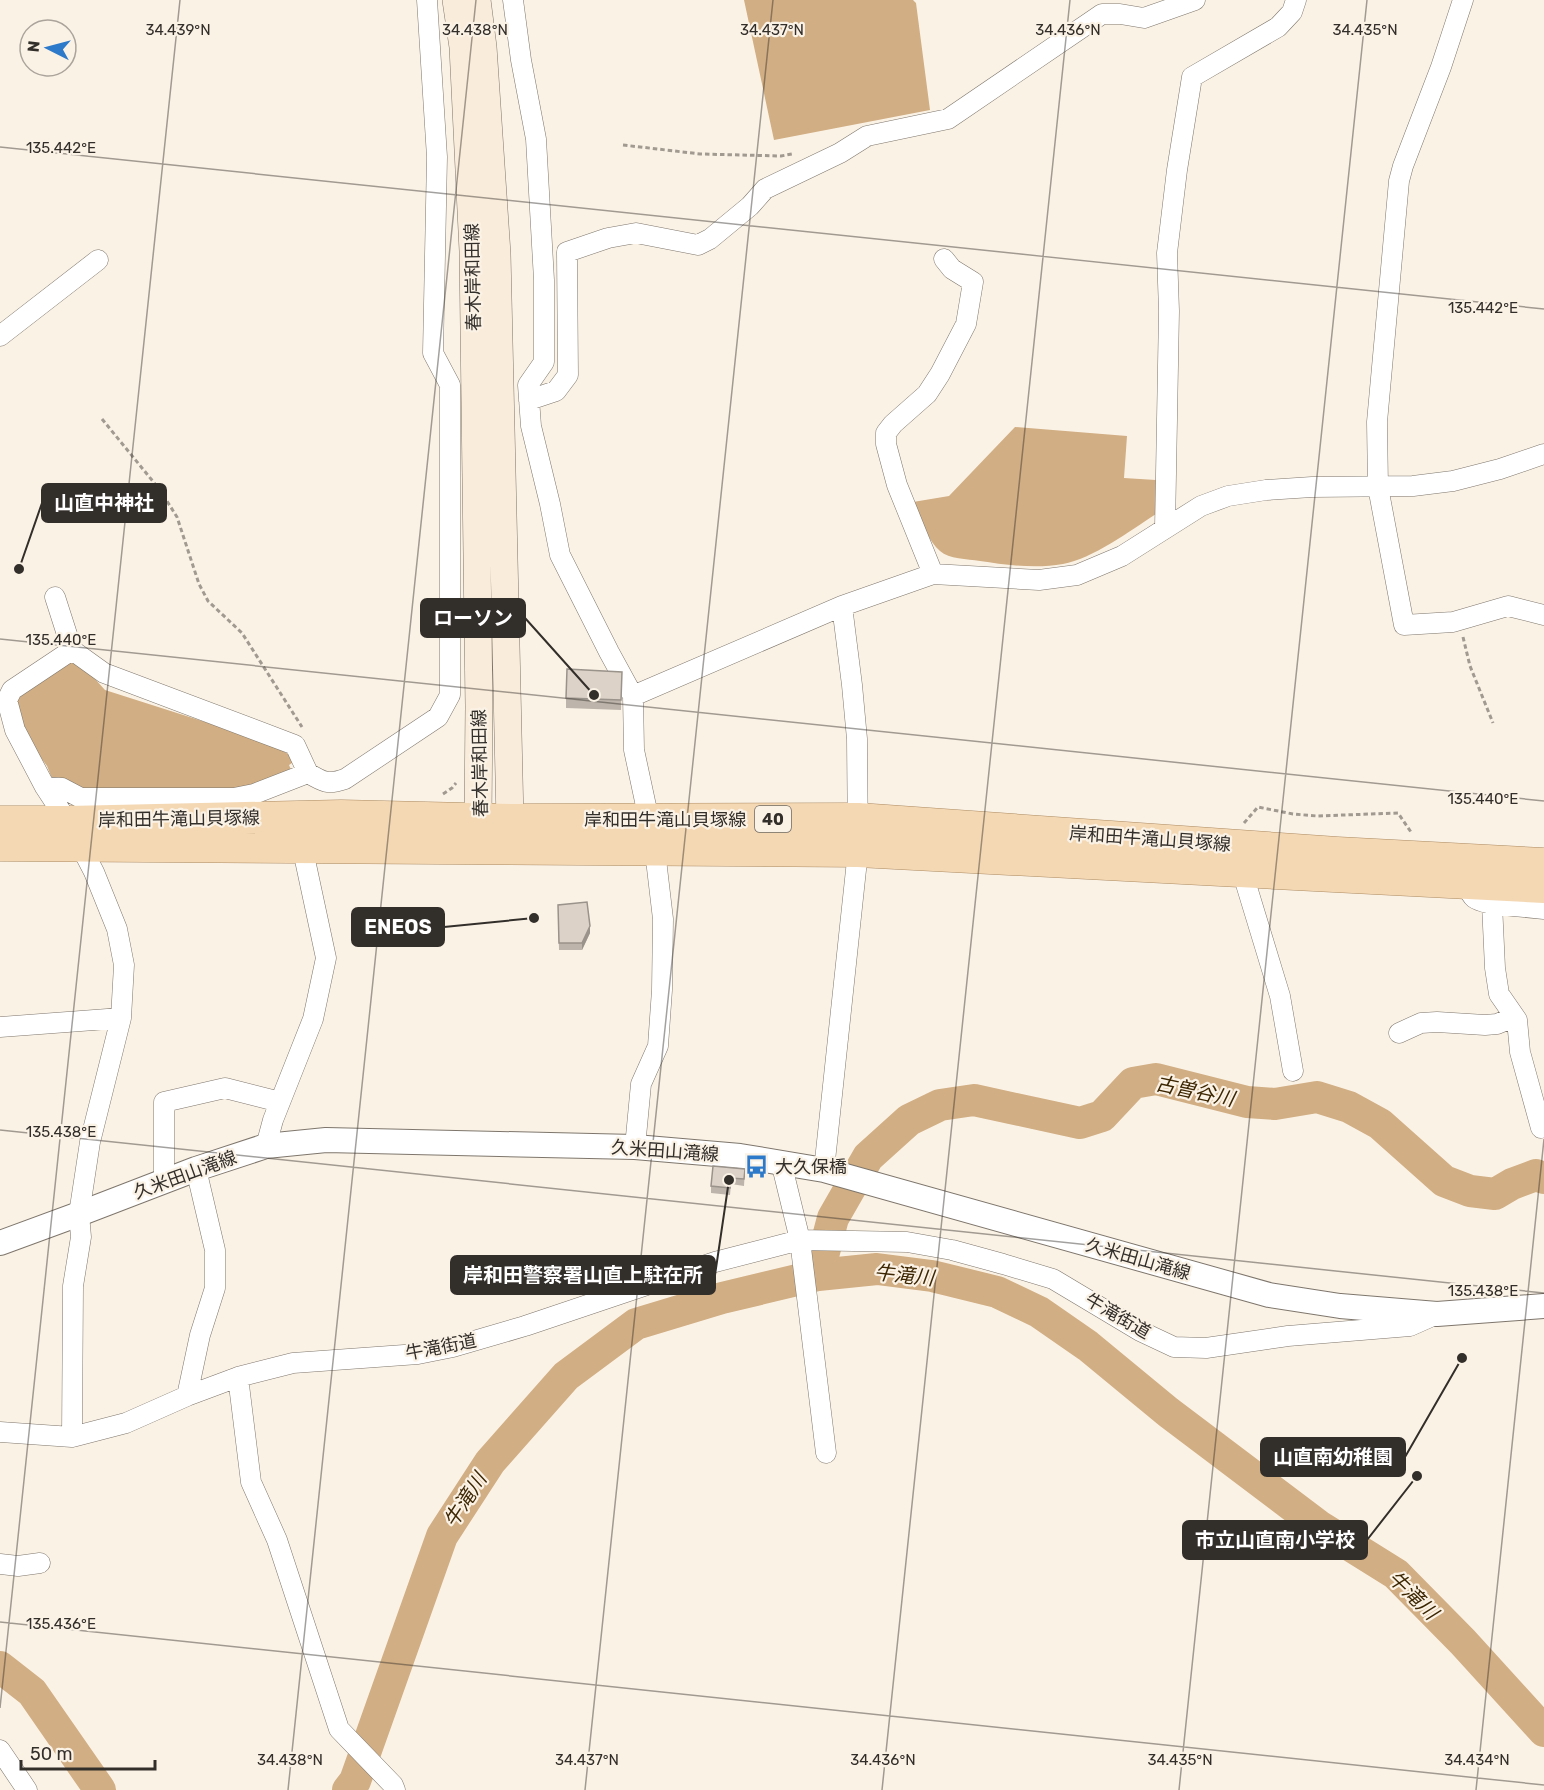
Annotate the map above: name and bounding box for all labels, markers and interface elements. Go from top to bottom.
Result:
north arrow [18,18,78,78]
text: 34.439°N [145,21,211,39]
text: 34.438°N [442,21,508,39]
text: 34.437°N [740,21,804,39]
text: 34.436°N [1035,21,1101,39]
text: 34.435°N [1332,21,1398,39]
text: N [24,40,44,53]
text: 135.442°E [26,139,96,157]
street label: 春木岸和田線 [461,223,485,331]
text: 135.442°E [1448,299,1518,317]
callout: 山直中神社 [42,484,166,522]
text: 山直中神社 [54,491,154,515]
callout: ローソン [421,599,525,637]
text: ローソン [433,606,513,630]
text: 135.440°E [26,631,96,649]
street label: 春木岸和田線 [468,709,492,817]
text: 135.440°E [1448,790,1518,808]
road number: 40 [755,806,791,832]
street label: 岸和田牛滝山貝塚線 [98,807,260,831]
street label: 岸和田牛滝山貝塚線 [584,809,746,831]
street label: 岸和田牛滝山貝塚線 [1068,822,1232,856]
callout: ENEOS [352,908,444,946]
text: ENEOS [364,915,432,939]
water label: 古曽谷川 [1153,1071,1239,1111]
text: 135.438°E [26,1123,96,1141]
street label: 久米田山滝線 [610,1136,720,1166]
street label: 久米田山滝線 [130,1146,240,1204]
bus stop icon: 大久保橋 [744,1154,770,1180]
place label: 大久保橋 [775,1156,847,1178]
street label: 久米田山滝線 [1083,1234,1193,1284]
callout: 岸和田警察署山直上駐在所 [451,1256,715,1294]
water label: 牛滝川 [873,1260,937,1290]
text: 岸和田警察署山直上駐在所 [463,1263,703,1287]
text: 135.438°E [1448,1282,1518,1300]
street label: 牛滝街道 [1081,1288,1155,1344]
street label: 牛滝街道 [404,1329,478,1365]
callout: 山直南幼稚園 [1261,1438,1405,1476]
text: 山直南幼稚園 [1273,1445,1393,1469]
water label: 牛滝川 [439,1467,492,1532]
callout: 市立山直南小学校 [1183,1521,1367,1559]
text: 市立山直南小学校 [1195,1528,1355,1552]
water label: 牛滝川 [1383,1566,1444,1626]
text: 135.436°E [26,1615,96,1633]
scale bar [21,1733,154,1771]
text: 50 m [30,1743,73,1765]
text: 34.438°N [257,1751,323,1769]
text: 34.437°N [555,1751,619,1769]
text: 34.436°N [850,1751,916,1769]
text: 34.435°N [1147,1751,1213,1769]
text: 34.434°N [1444,1751,1510,1769]

